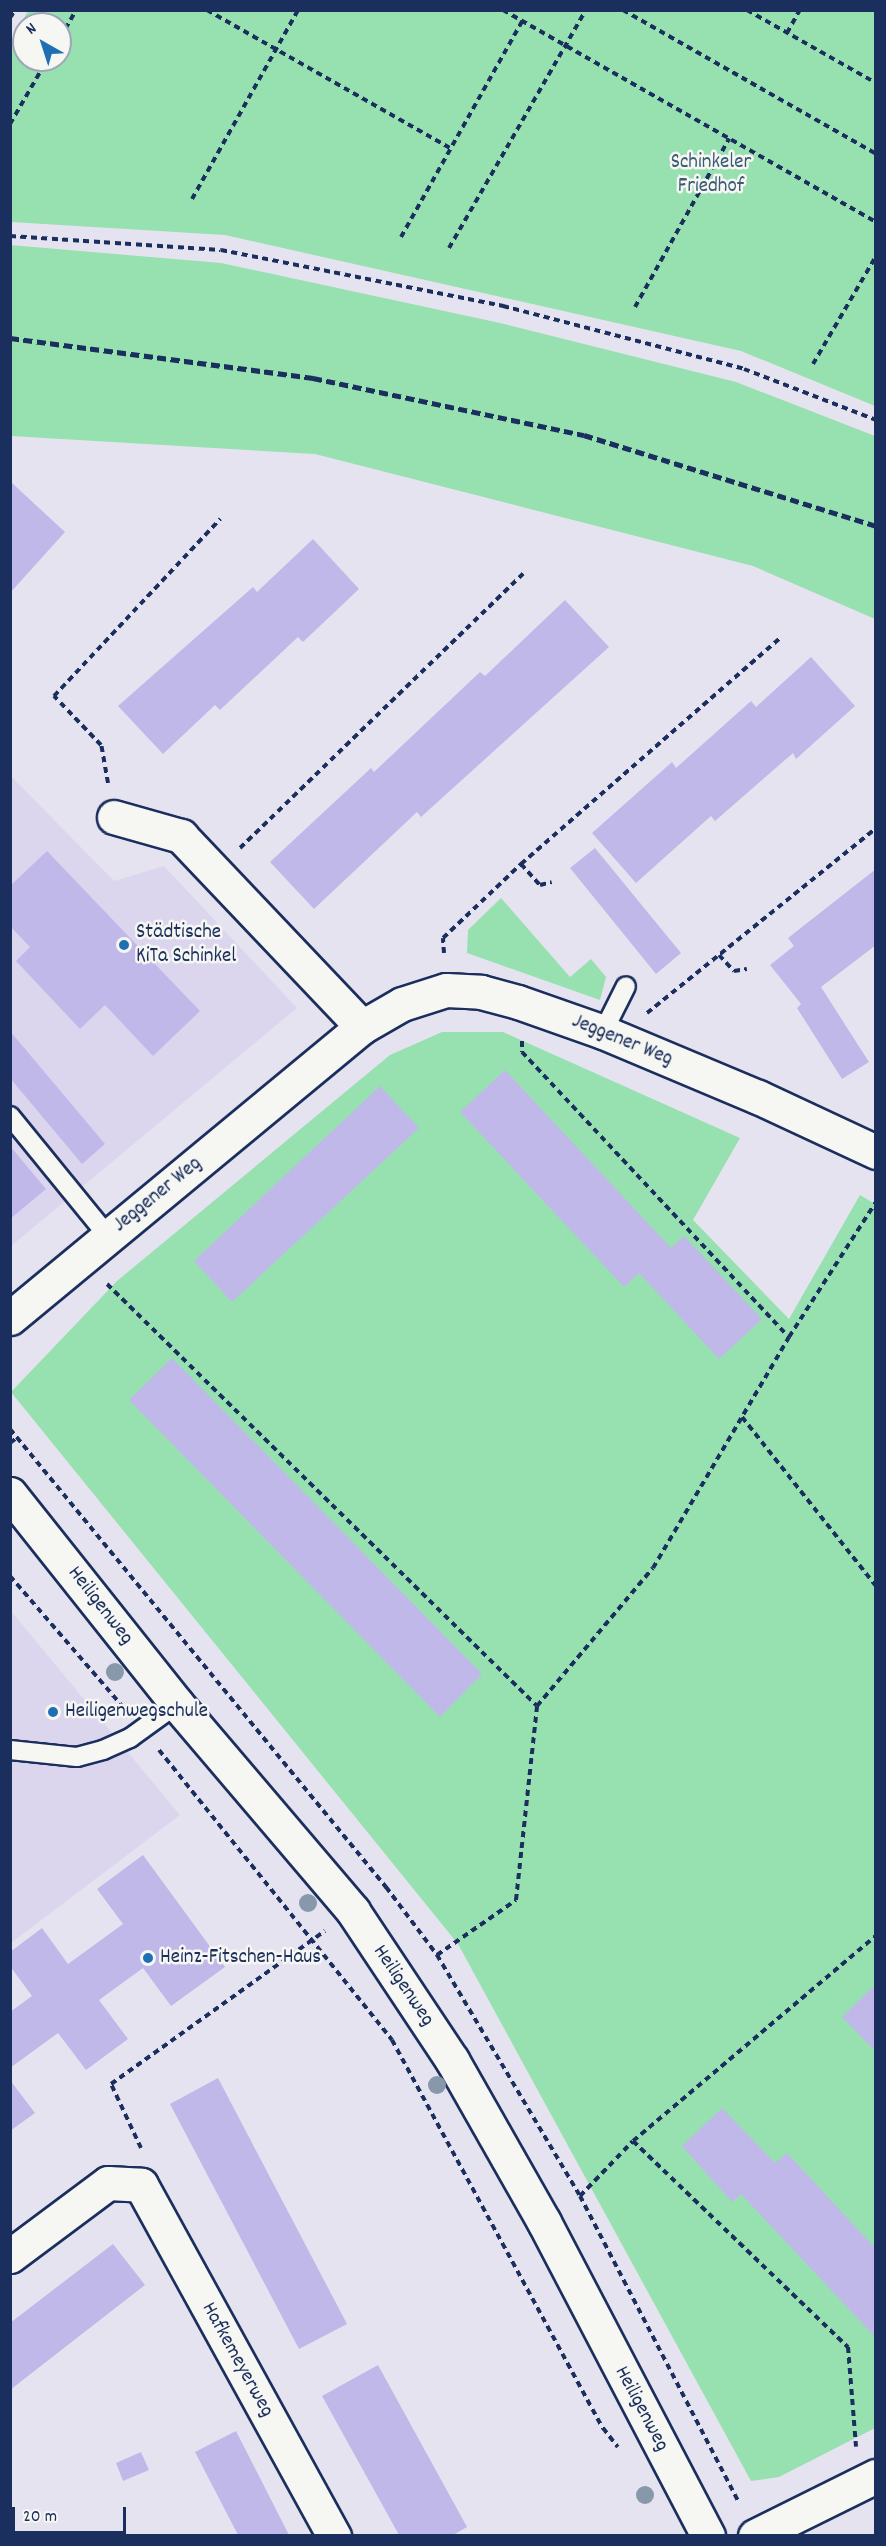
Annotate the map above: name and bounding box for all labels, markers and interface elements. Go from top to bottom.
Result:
north arrow [12,12,72,72]
text: N [21,18,42,41]
park label: Schinkeler Friedhof [671,150,751,200]
place label: Städtische KiTa Schinkel [136,920,236,970]
marker: Städtische KiTa Schinkel [117,938,131,952]
street label: Jeggener Weg [568,1009,676,1073]
street label: Jeggener Weg [109,1152,207,1238]
street label: Heiligenweg [62,1562,138,1650]
place label: Heiligenwegschule [65,1699,208,1725]
marker: Heiligenwegschule [46,1705,60,1719]
street label: Heiligenweg [367,1940,439,2032]
place label: Heinz-Fitschen-Haus [160,1945,321,1971]
marker: Heinz-Fitschen-Haus [141,1951,155,1965]
street label: Hafkemeyerweg [195,2298,279,2422]
street label: Heiligenweg [608,2362,674,2456]
scale bar [15,2495,129,2533]
text: 20 m [23,2505,57,2530]

